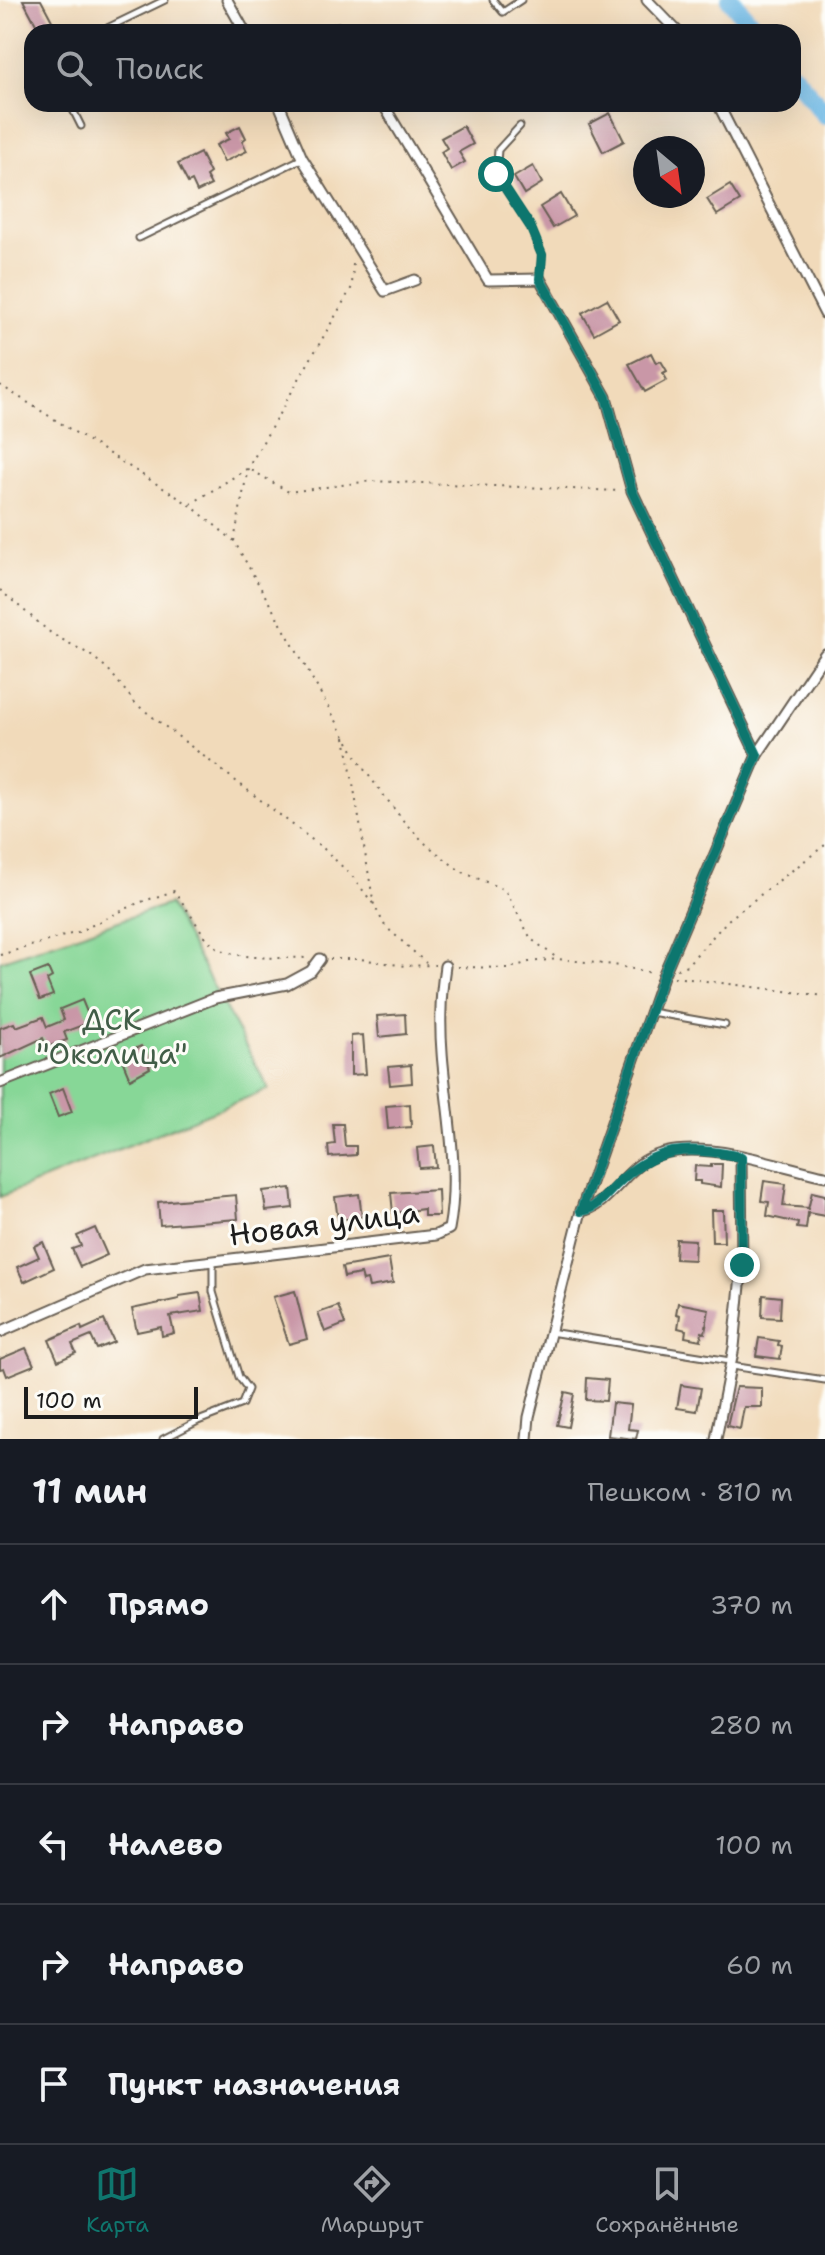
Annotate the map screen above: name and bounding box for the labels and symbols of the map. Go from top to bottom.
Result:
north arrow [633,136,705,208]
route start [478,156,514,192]
park label: ДСК "Околица" [36,999,188,1074]
street label: Новая улица [226,1191,422,1256]
route end [724,1247,760,1283]
scale bar [24,1383,198,1419]

